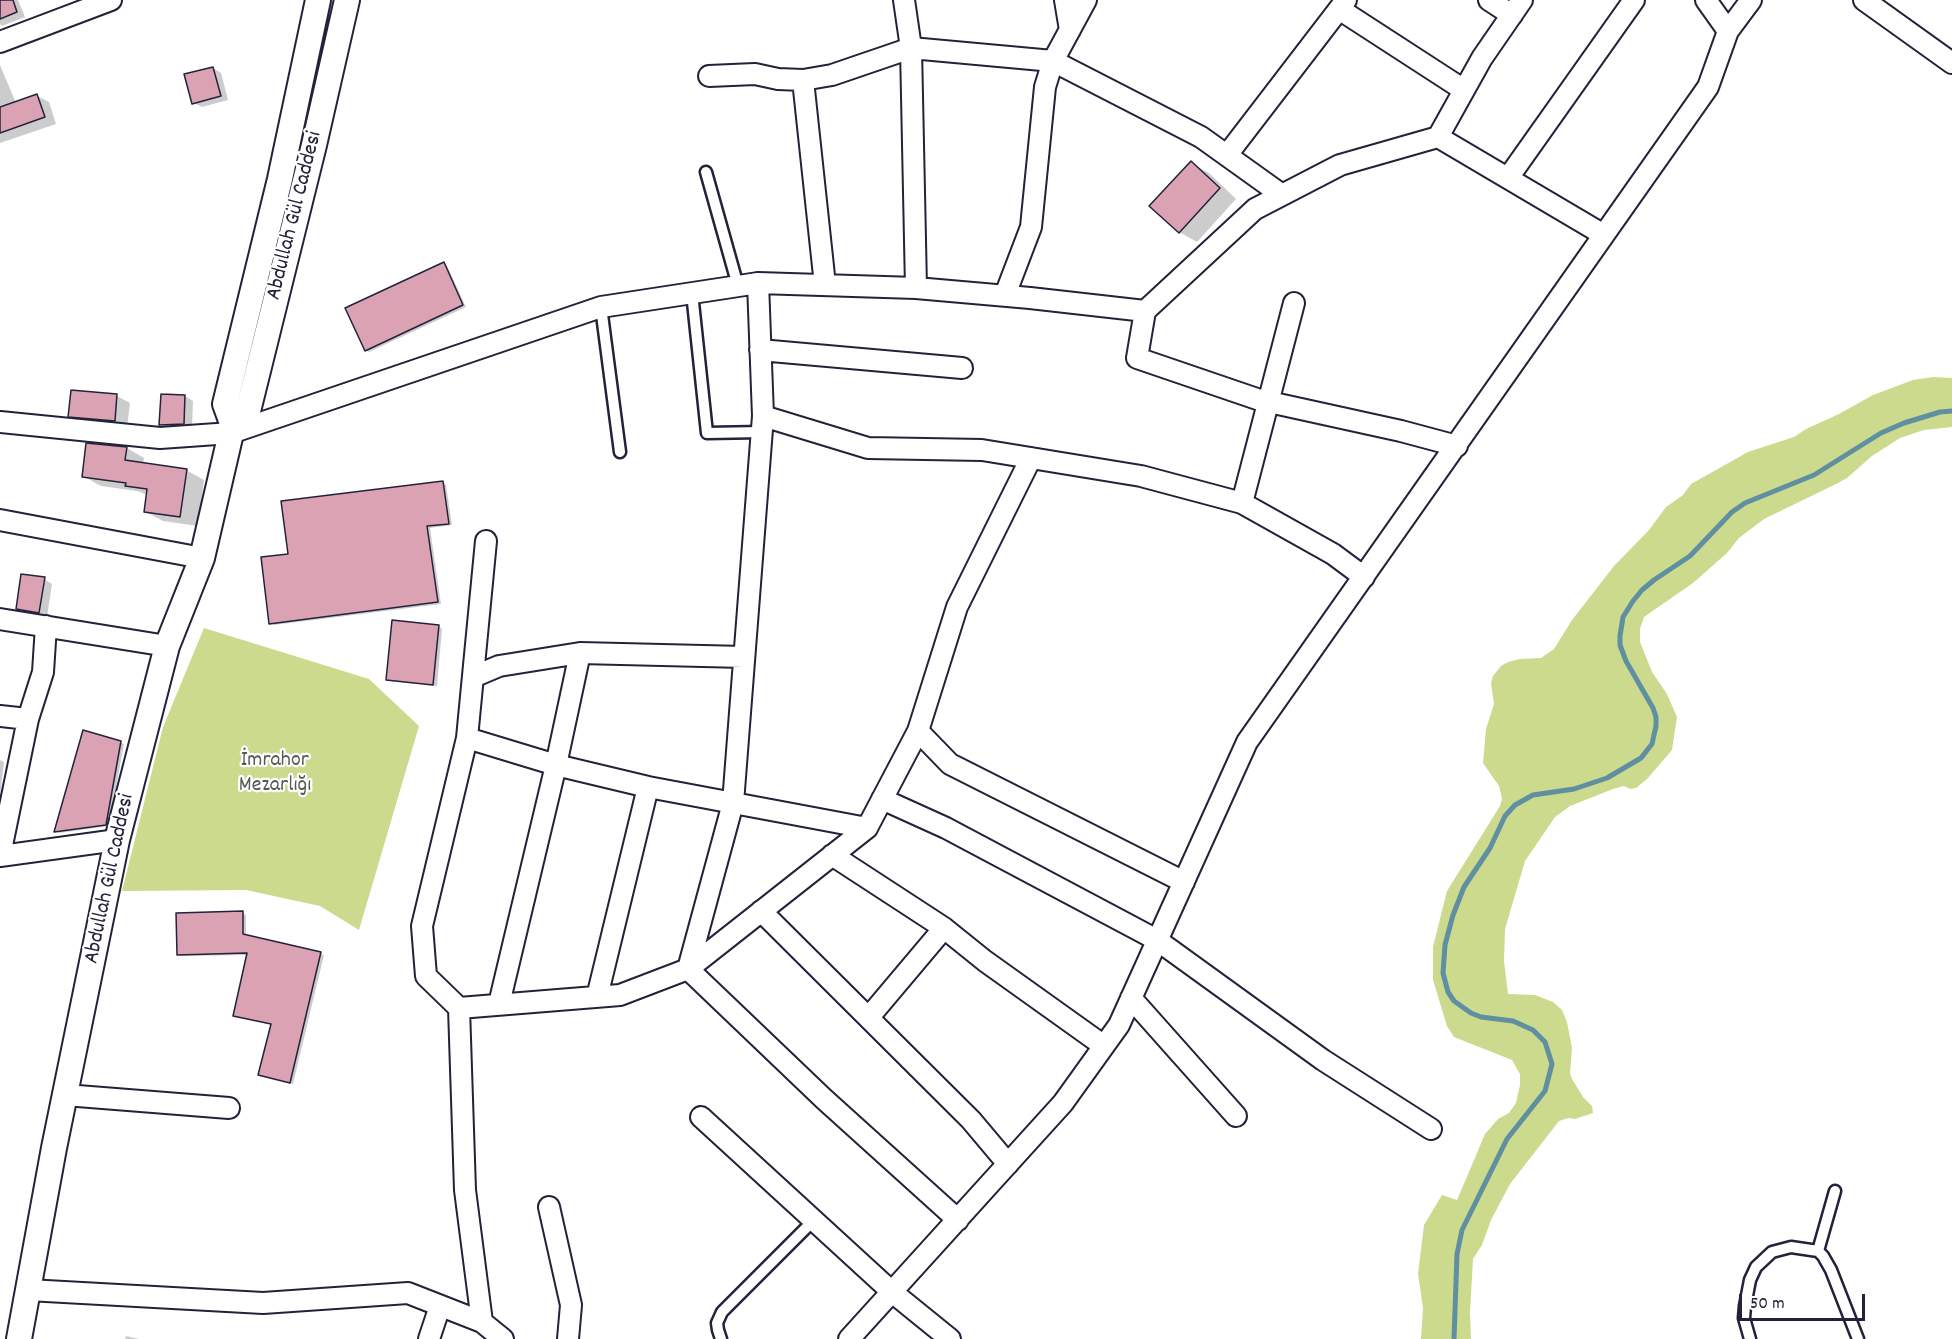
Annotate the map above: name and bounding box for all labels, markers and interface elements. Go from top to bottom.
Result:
street label: Abdullah Gül Caddesi [262,129,330,303]
park label: İmrahor Mezarlığı [239,749,311,800]
street label: Abdullah Gül Caddesi [80,792,142,966]
scale bar [1742,1282,1868,1320]
text: 50 m [1750,1292,1785,1317]

